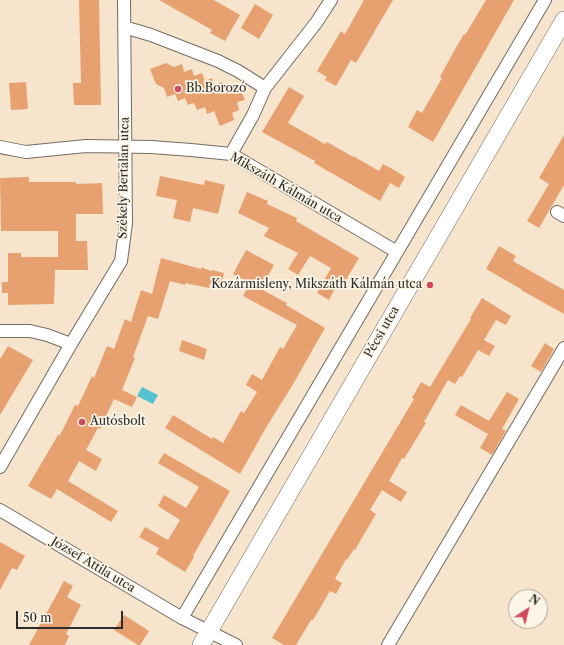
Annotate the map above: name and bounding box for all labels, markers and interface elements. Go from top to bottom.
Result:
place label: Bb.Borozó [186,82,246,96]
marker: Bb.Borozó [173,84,183,94]
street label: Székely Bertalan utca [116,117,132,239]
street label: Mikszáth Kálmán utca [227,150,345,226]
place label: Kozármisleny, Mikszáth Kálmán utca [211,278,422,292]
marker: Kozármisleny, Mikszáth Kálmán utca [425,280,435,290]
street label: Pécsi utca [362,304,402,360]
place label: Autósbolt [90,415,145,429]
marker: Autósbolt [77,417,87,427]
street label: József Attila utca [48,534,138,596]
north arrow [508,589,548,629]
text: N [526,592,542,608]
scale bar [18,603,125,629]
text: 50 m [23,610,52,625]

